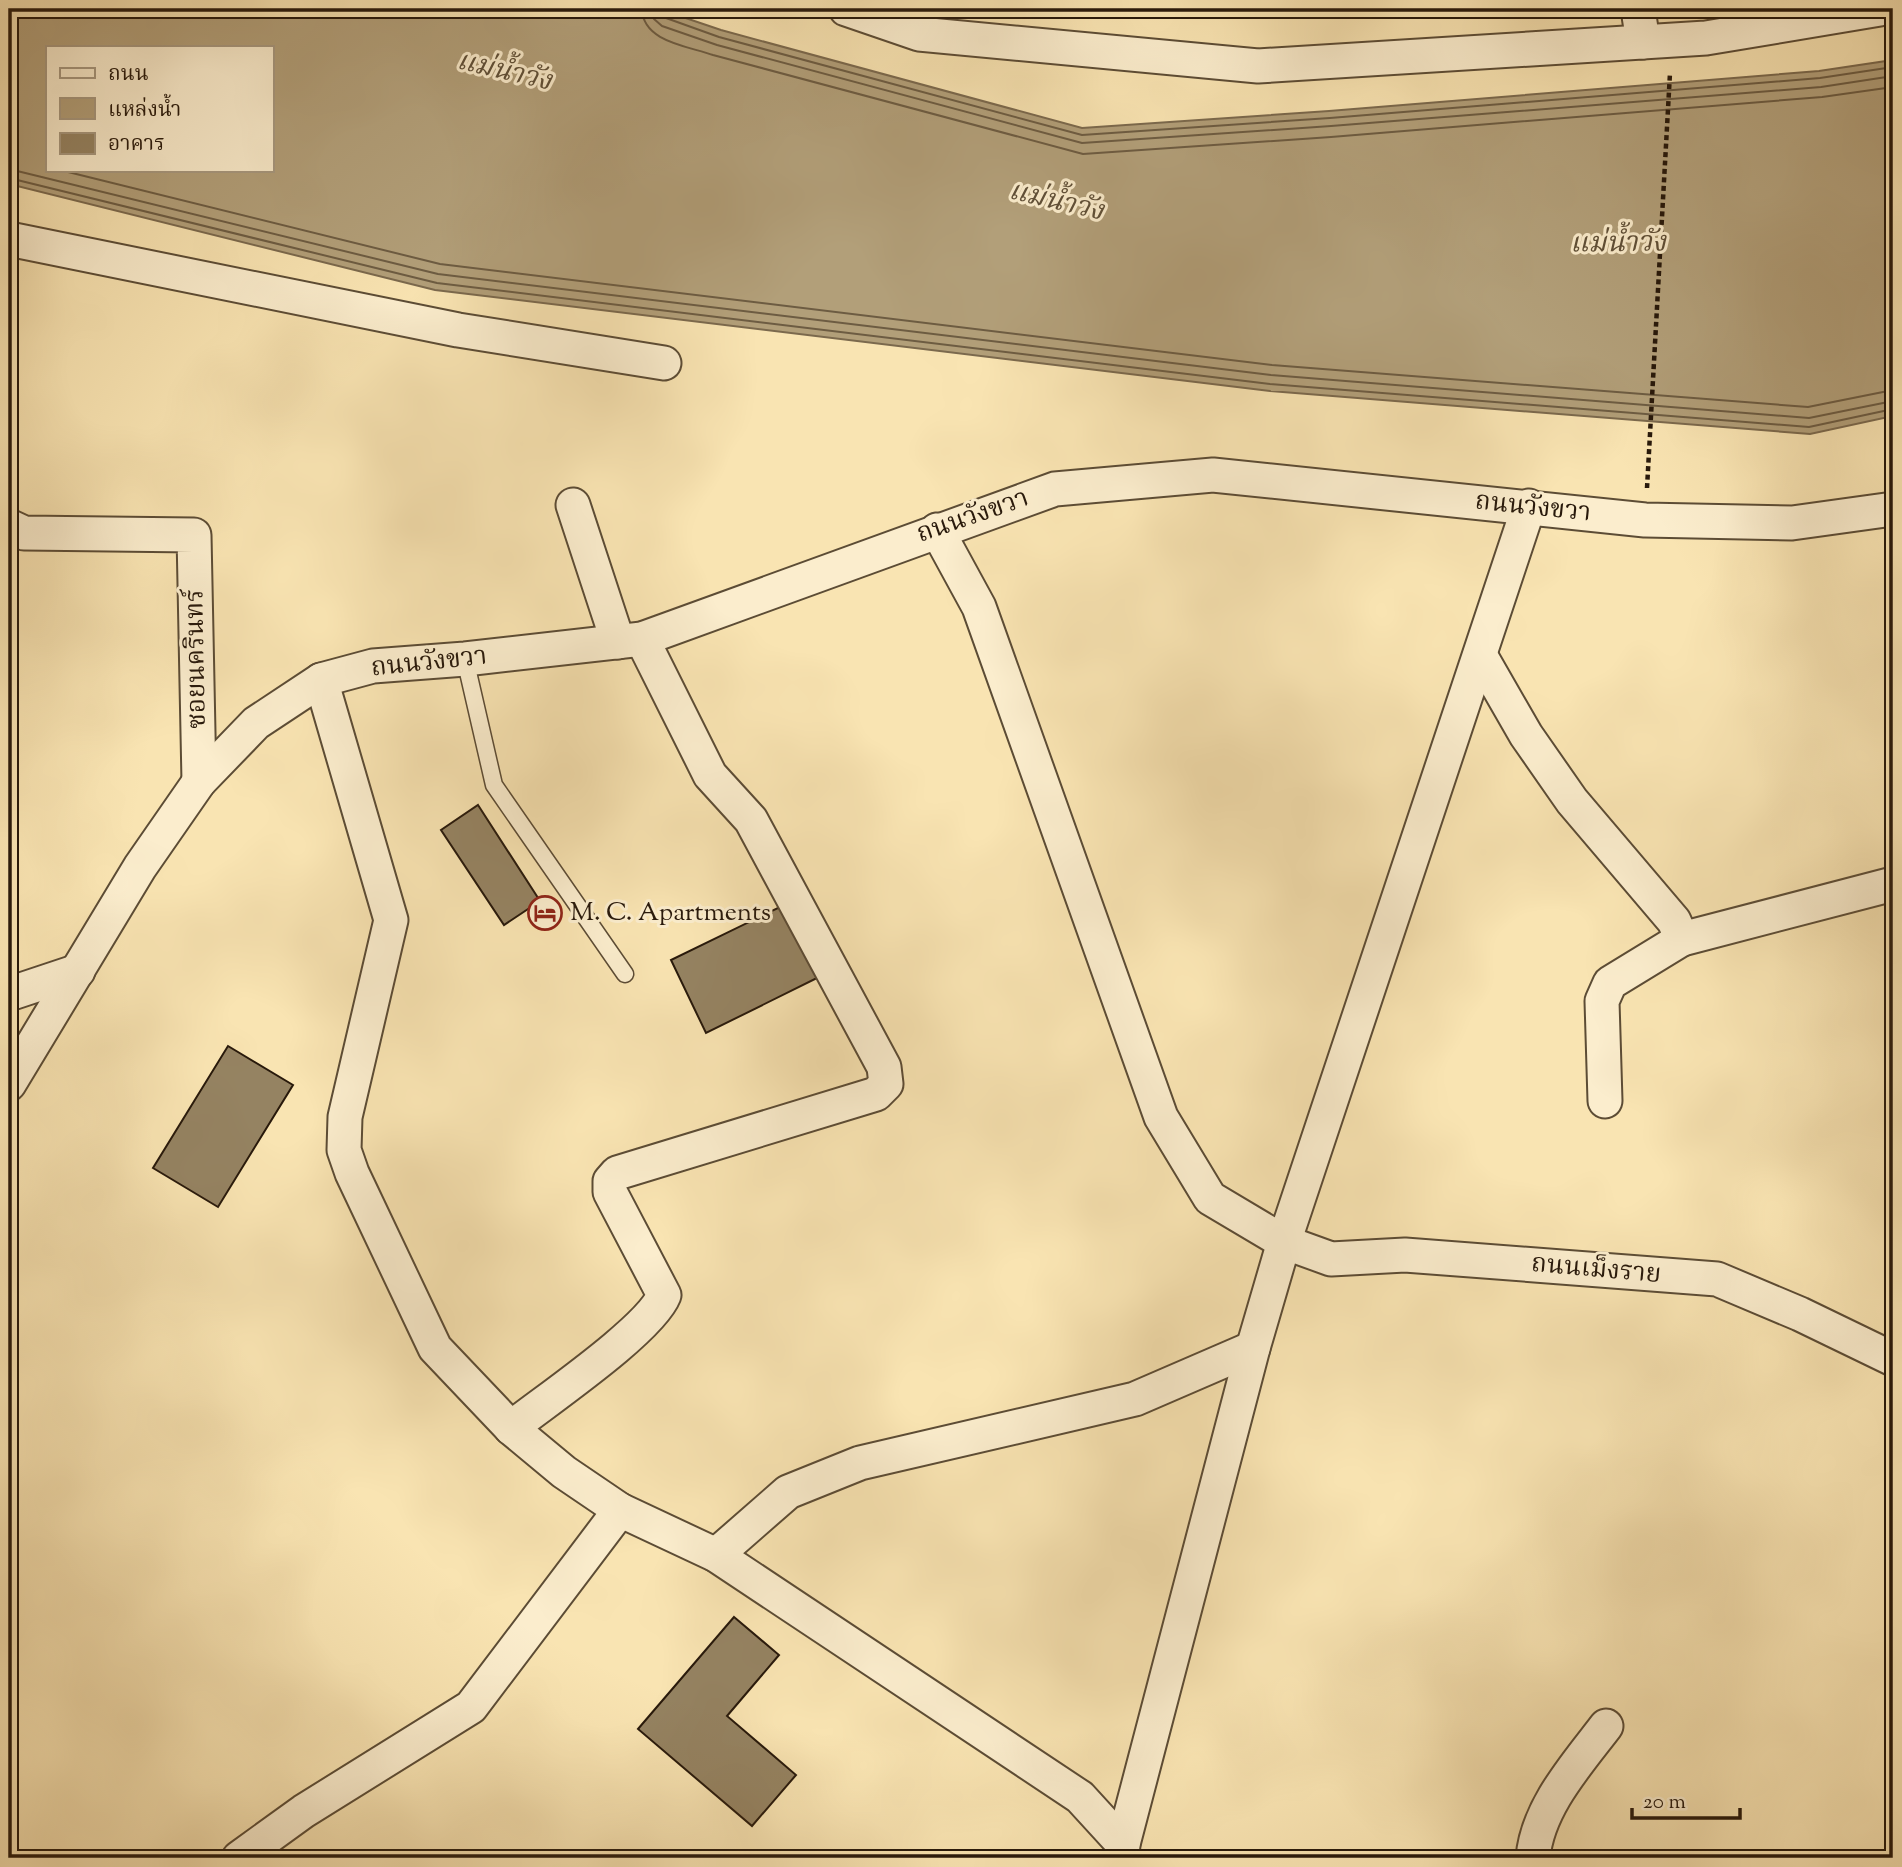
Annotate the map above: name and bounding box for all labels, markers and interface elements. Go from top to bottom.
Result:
water label: แม่น้ำวัง [453,39,557,103]
legend [46,46,273,172]
text: ถนน [108,60,149,90]
text: แหล่งน้ำ [108,93,181,126]
text: อาคาร [108,130,165,160]
water label: แม่น้ำวัง [1005,169,1109,233]
water label: แม่น้ำวัง [1570,220,1667,265]
street label: ถนนวังขวา [912,481,1034,553]
street label: ถนนวังขวา [1473,484,1593,532]
street label: ซอยนครินทร์ [177,588,217,729]
street label: ถนนวังขวา [369,639,489,687]
hotel icon: M. C. Apartments [526,894,564,932]
place label: M. C. Apartments [570,895,771,932]
street label: ถนนเม็งราย [1529,1246,1663,1294]
scale bar [1632,1776,1741,1820]
text: 20 m [1643,1788,1686,1818]

